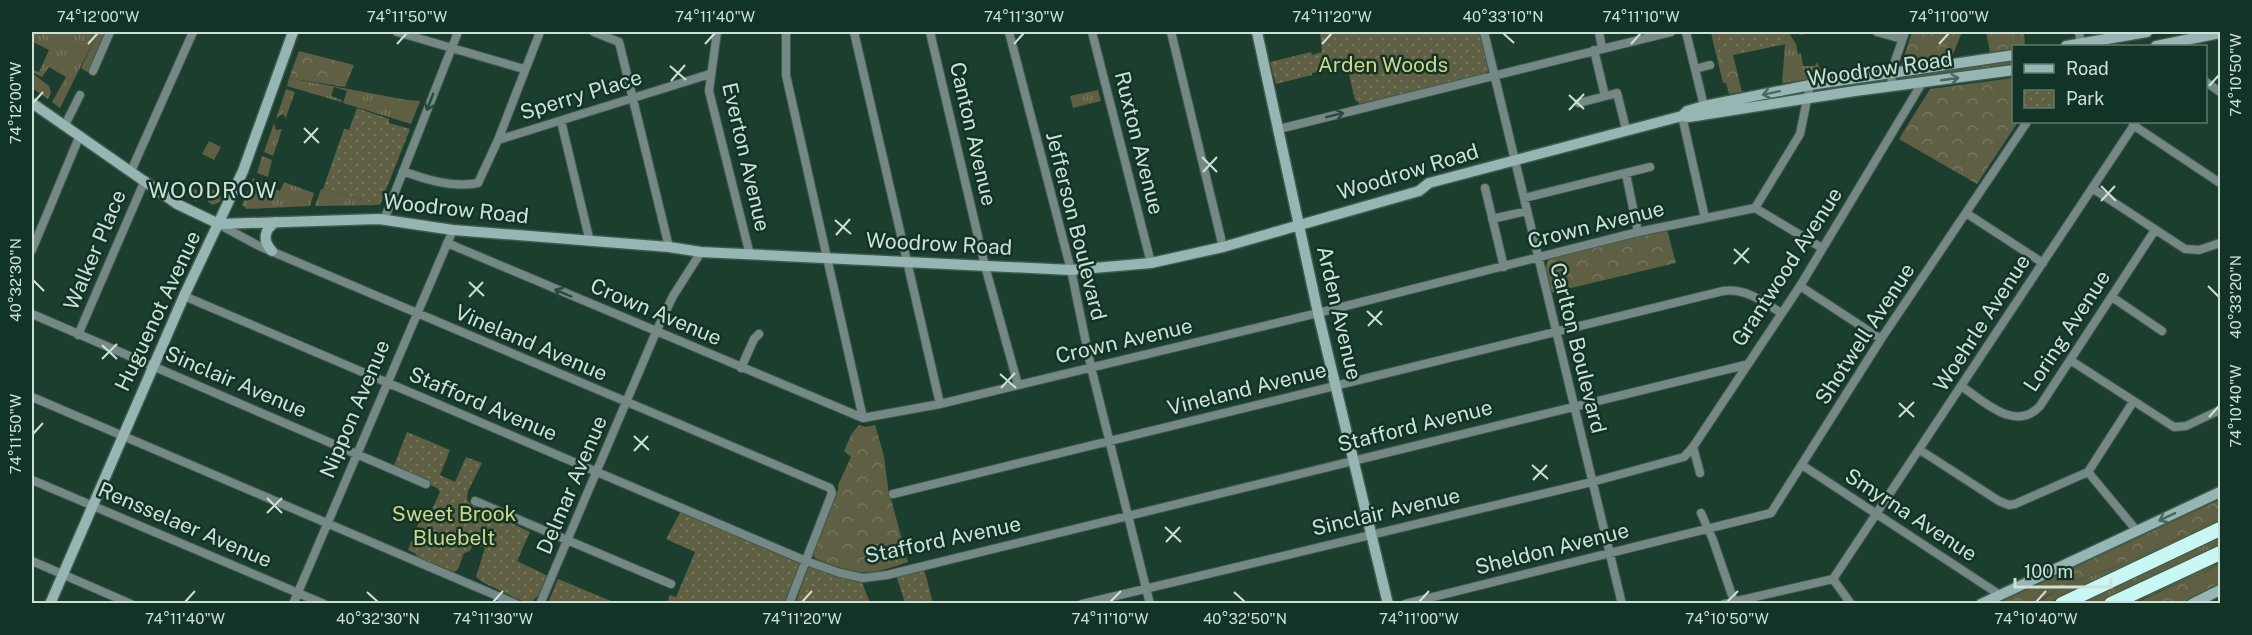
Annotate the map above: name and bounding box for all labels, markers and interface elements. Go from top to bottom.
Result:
text: 74°12'00"W [57,8,139,25]
text: 74°11'50"W [367,8,447,25]
text: 74°11'40"W [675,8,755,25]
text: 74°11'30"W [984,8,1064,25]
text: 74°11'20"W [1292,8,1372,25]
text: 40°33'10"N [1462,8,1544,25]
text: 74°11'10"W [1603,8,1679,25]
text: 74°11'00"W [1909,8,1989,25]
text: 74°10'50"W [2227,33,2244,117]
legend [2012,45,2207,123]
street label: Woodrow Road [1806,46,1954,91]
park label: Arden Woods [1318,52,1448,77]
text: Road [2066,58,2109,79]
street label: Canton Avenue [945,60,1002,208]
text: 74°12'00"W [7,62,24,144]
street label: Sperry Place [517,64,645,125]
street label: Ruxton Avenue [1110,69,1169,217]
one-way arrow [1939,74,1959,85]
street label: Everton Avenue [717,80,776,234]
one-way arrow [1762,87,1781,99]
text: Park [2066,88,2104,109]
one-way arrow [424,92,435,110]
one-way arrow [1326,108,1345,120]
street label: Jefferson Boulevard [1041,129,1112,323]
street label: Woodrow Road [1334,138,1482,205]
district label: WOODROW [148,177,278,203]
street label: Grantwood Avenue [1726,183,1847,351]
street label: Walker Place [58,186,131,314]
street label: Woodrow Road [382,188,530,229]
street label: Crown Avenue [1525,195,1667,254]
street label: Huguenot Avenue [109,227,206,395]
street label: Woodrow Road [865,227,1013,260]
text: 40°32'30"N [7,238,24,322]
street label: Arden Avenue [1312,243,1367,382]
street label: Woehrle Avenue [1928,250,2035,396]
text: 40°33'20"N [2227,255,2244,339]
street label: Shotwell Avenue [1810,258,1920,409]
street label: Carlton Boulevard [1545,260,1612,436]
street label: Loring Avenue [2018,265,2115,396]
street label: Crown Avenue [587,273,726,350]
one-way arrow [554,287,573,298]
street label: Vineland Avenue [451,299,611,386]
street label: Crown Avenue [1053,313,1195,368]
street label: Nippon Avenue [314,336,395,482]
street label: Sinclair Avenue [162,340,311,423]
street label: Vineland Avenue [1165,357,1329,420]
street label: Stafford Avenue [405,361,561,446]
text: 74°10'40"W [2227,364,2244,448]
text: 74°11'50"W [7,394,24,474]
street label: Stafford Avenue [1335,394,1495,457]
street label: Delmar Avenue [531,412,612,558]
street label: Smyrna Avenue [1841,463,1982,567]
street label: Rensselaer Avenue [95,477,276,572]
street label: Sinclair Avenue [1309,482,1462,541]
park label: Sweet Brook Bluebelt [392,501,517,550]
street label: Stafford Avenue [863,511,1023,568]
one-way arrow [2159,512,2177,524]
street label: Sheldon Avenue [1472,517,1631,580]
scale bar [2015,551,2111,589]
text: 100 m [2024,561,2073,582]
text: 74°11'40"W [145,610,225,627]
text: 40°32'30"N [336,610,420,627]
text: 74°11'30"W [453,610,533,627]
text: 74°11'20"W [762,610,842,627]
text: 74°11'10"W [1072,610,1148,627]
text: 40°32'50"N [1203,610,1287,627]
text: 74°11'00"W [1379,610,1459,627]
text: 74°10'50"W [1685,610,1769,627]
text: 74°10'40"W [1994,610,2078,627]

